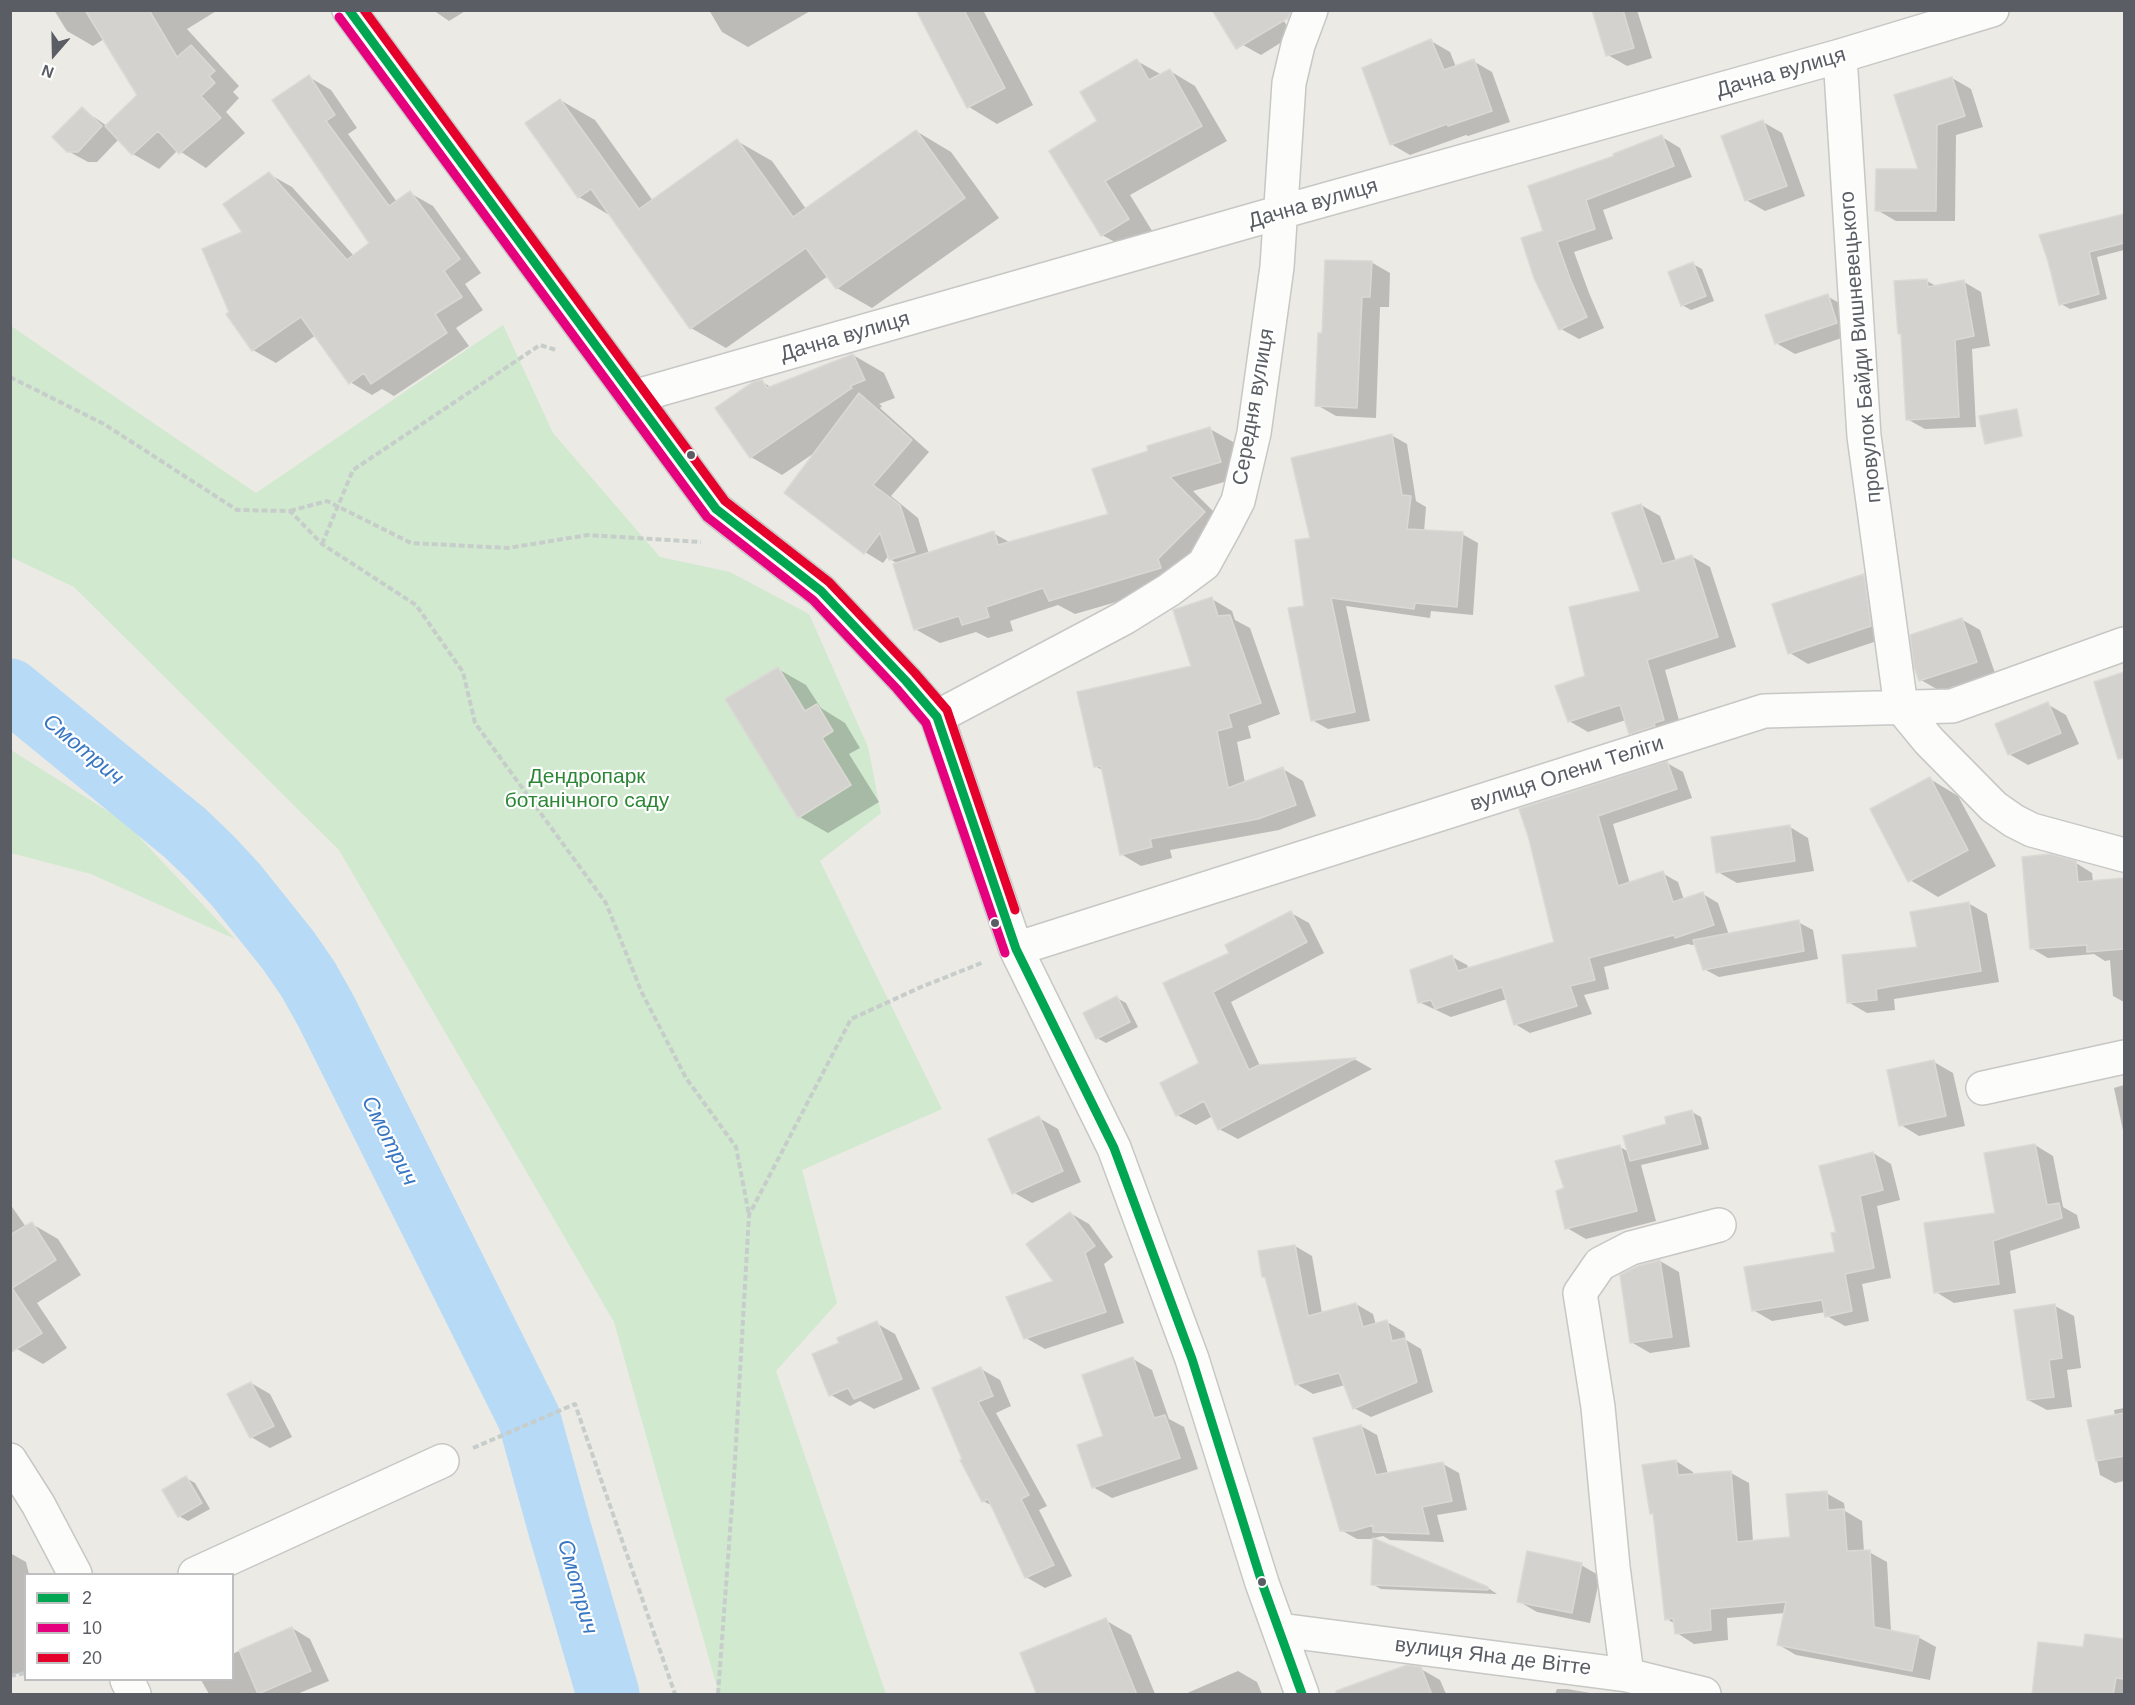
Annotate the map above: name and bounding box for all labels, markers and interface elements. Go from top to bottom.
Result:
north arrow [24,24,84,84]
street label: Дачна вулиця [1713,42,1849,104]
text: N [39,61,56,81]
street label: Дачна вулиця [1245,173,1381,235]
street label: провулок Байди Вишневецького [1835,190,1887,504]
street label: Дачна вулиця [777,306,913,368]
street label: Середня вулиця [1228,327,1280,487]
unlabelled marker [685,449,697,461]
water label: Смотрич [37,709,129,791]
street label: вулиця Олени Теліги [1467,731,1667,817]
park label: Дендропарк ботанічного саду [505,764,669,814]
unlabelled marker [989,917,1001,929]
water label: Смотрич [355,1092,423,1190]
water label: Смотрич [551,1537,603,1637]
legend [24,1573,234,1681]
unlabelled marker [1256,1576,1268,1588]
text: 2 [82,1588,92,1608]
text: 10 [82,1618,102,1638]
street label: вулиця Яна де Вітте [1394,1632,1592,1682]
text: 20 [82,1648,102,1668]

